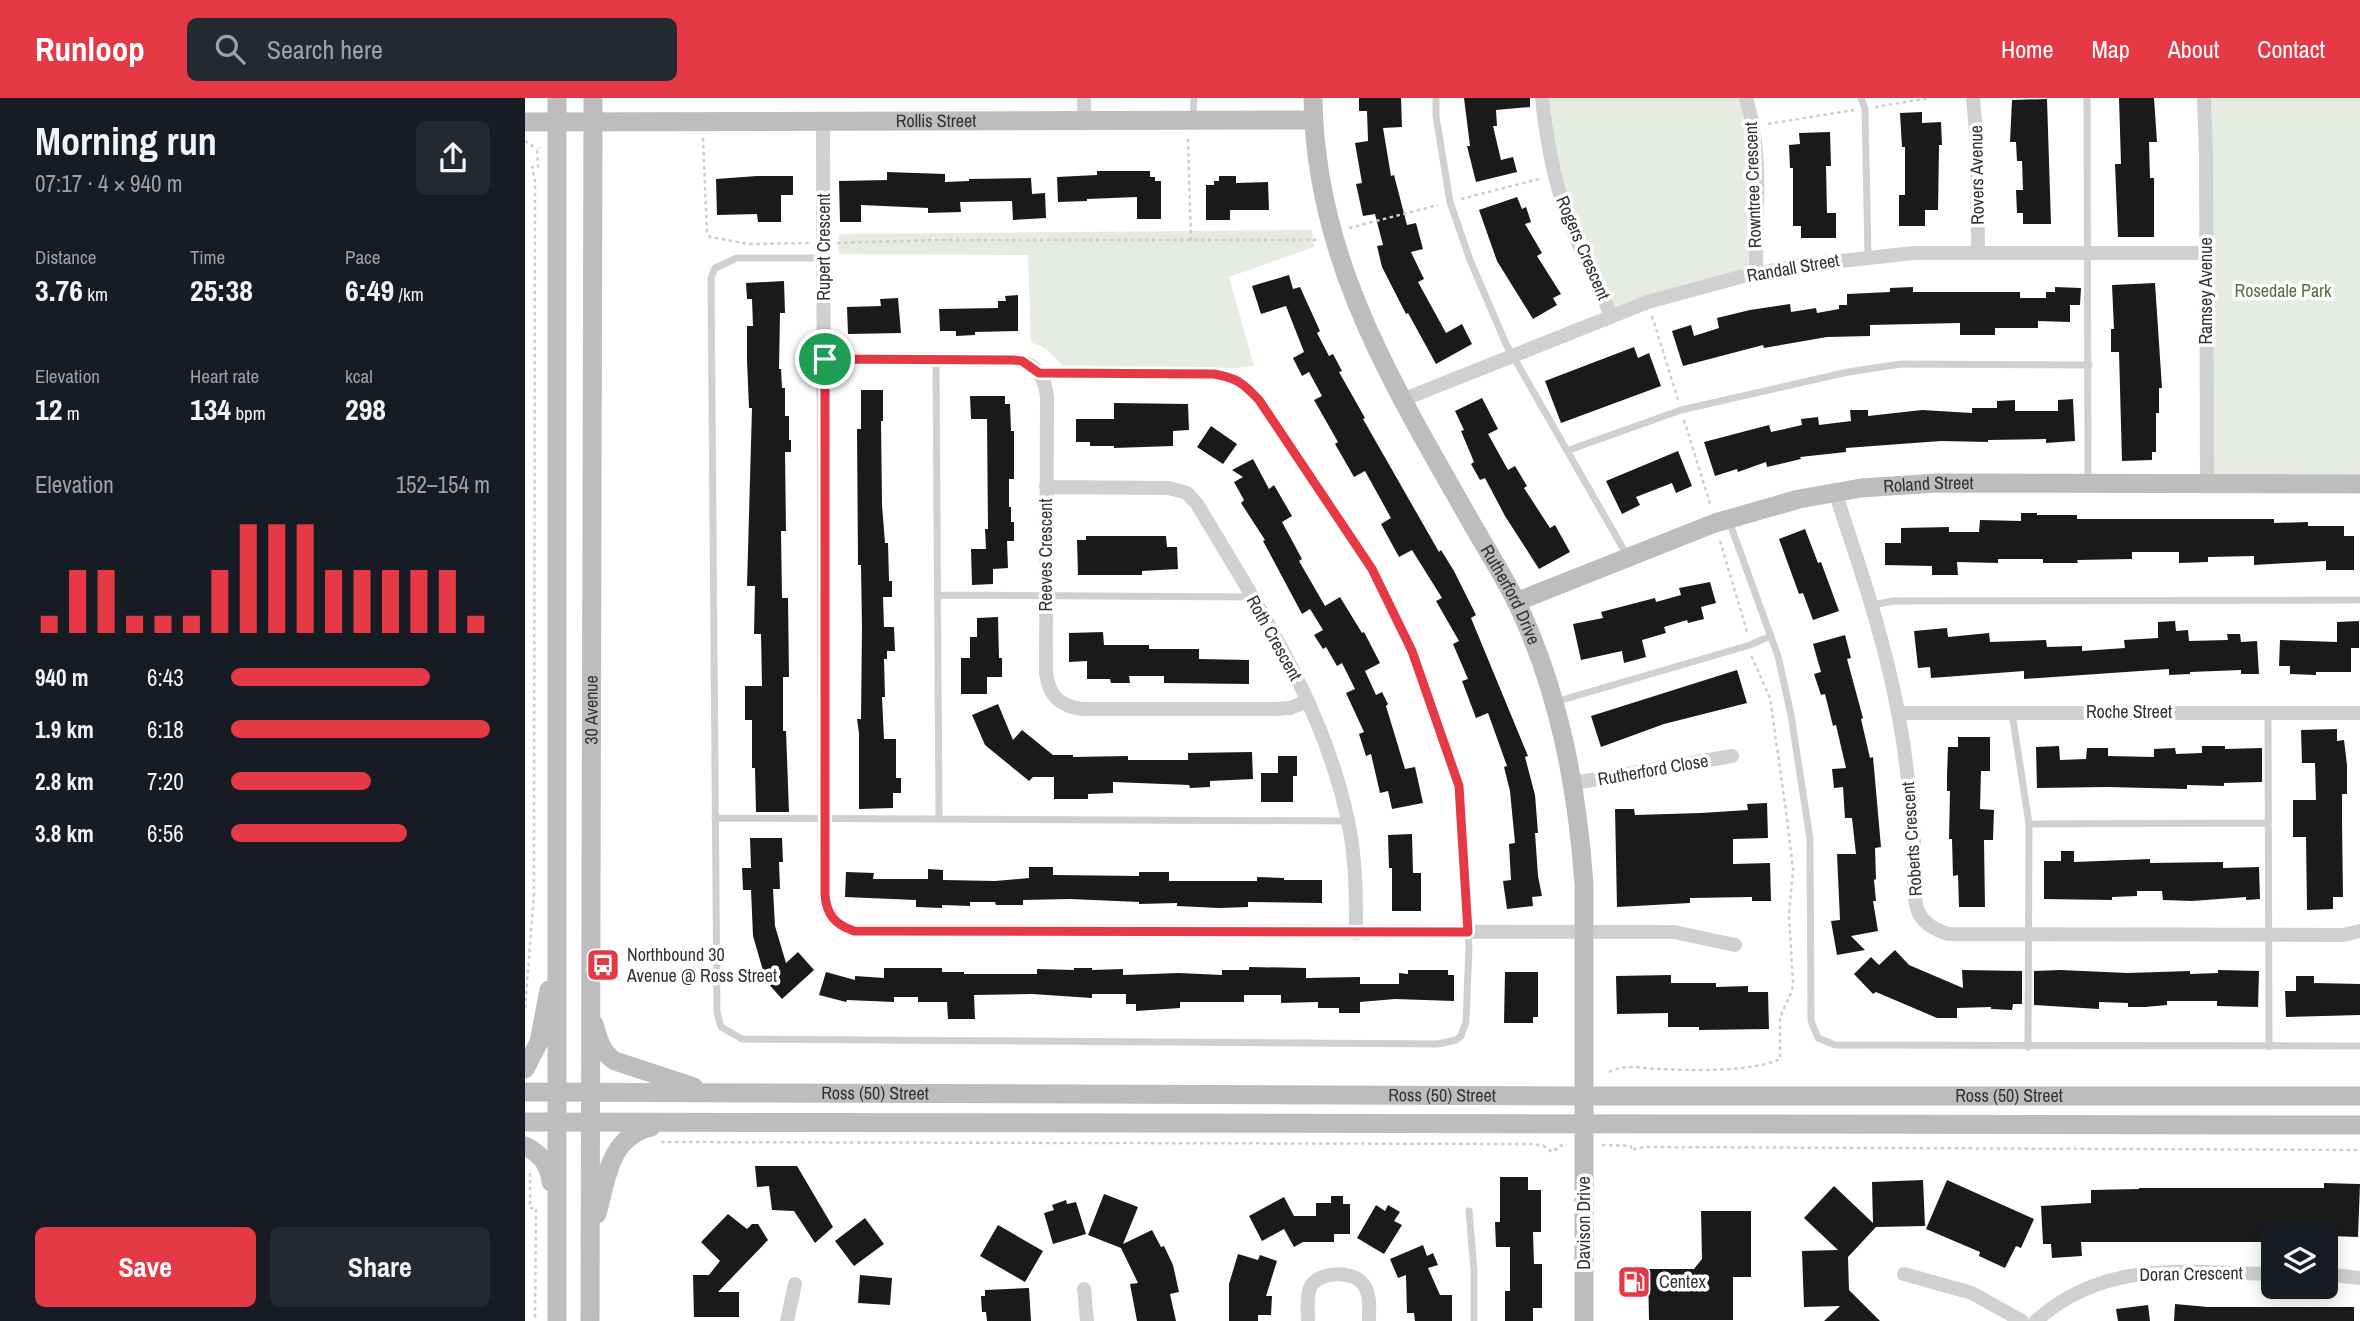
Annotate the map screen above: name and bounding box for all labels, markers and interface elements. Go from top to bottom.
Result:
search box [187,18,677,81]
text: Runloop [35,27,145,71]
icon: search [211,30,249,68]
text: Search here [267,32,383,67]
text: Home [2001,33,2053,65]
text: Map [2091,33,2130,65]
text: About [2168,33,2219,65]
text: Contact [2257,33,2325,65]
street label: Rollis Street [896,108,976,133]
text: Morning run [35,116,217,167]
button: share [416,121,490,195]
street label: Rowntree Crescent [1738,121,1767,249]
street label: Rovers Avenue [1963,125,1990,225]
text: 07:17 · 4 × 940 m [35,168,182,199]
street label: Rogers Crescent [1550,192,1617,304]
street label: Rupert Crescent [811,193,836,301]
street label: Ramsey Avenue [2193,237,2218,345]
text: Distance [35,244,96,270]
text: Time [190,244,225,270]
text: Pace [345,244,381,270]
street label: Randall Street [1745,247,1841,288]
text: 3.76 [35,270,83,310]
text: 25:38 [190,270,253,310]
text: 6:49 [345,270,394,310]
park label: Rosedale Park [2235,278,2332,303]
text: km [83,281,108,307]
text: /km [394,281,424,307]
pin [795,329,855,389]
icon: arrive [806,340,844,378]
text: Elevation [35,363,100,389]
text: Heart rate [190,363,259,389]
text: kcal [345,363,373,389]
text: 12 [35,389,62,429]
text: 134 [190,389,231,429]
text: 298 [345,389,386,429]
text: m [62,400,80,426]
text: bpm [231,400,266,426]
text: Elevation [35,469,114,500]
text: 152–154 m [396,469,490,500]
street label: Roland Street [1882,470,1974,499]
street label: Reeves Crescent [1033,498,1058,612]
street label: Rutherford Drive [1475,540,1547,648]
street label: Roth Crescent [1241,590,1308,685]
text: 940 m [35,662,88,693]
text: 6:43 [147,662,184,693]
street label: 30 Avenue [578,675,604,745]
street label: Roche Street [2086,699,2172,724]
text: 1.9 km [35,714,94,745]
text: 6:18 [147,714,184,745]
street label: Rutherford Close [1596,748,1710,792]
text: 2.8 km [35,766,94,797]
text: 7:20 [147,766,184,797]
street label: Roberts Crescent [1895,781,1928,897]
text: 3.8 km [35,818,94,849]
text: 6:56 [147,818,184,849]
place label: Northbound 30 Avenue @ Ross Street [626,942,777,988]
bus stop icon: Northbound 30 Avenue @ Ross Street [584,946,622,984]
street label: Ross (50) Street [821,1080,929,1106]
street label: Ross (50) Street [1388,1082,1496,1108]
street label: Ross (50) Street [1955,1083,2063,1108]
street label: Davison Drive [1571,1176,1596,1270]
map controls [2261,1222,2338,1299]
button: layers [2261,1222,2338,1299]
button: Save [35,1227,256,1307]
button: Share [270,1227,490,1307]
street label: Doran Crescent [2139,1260,2243,1287]
fuel station icon: Centex [1615,1263,1653,1301]
place label: Centex [1659,1269,1706,1294]

